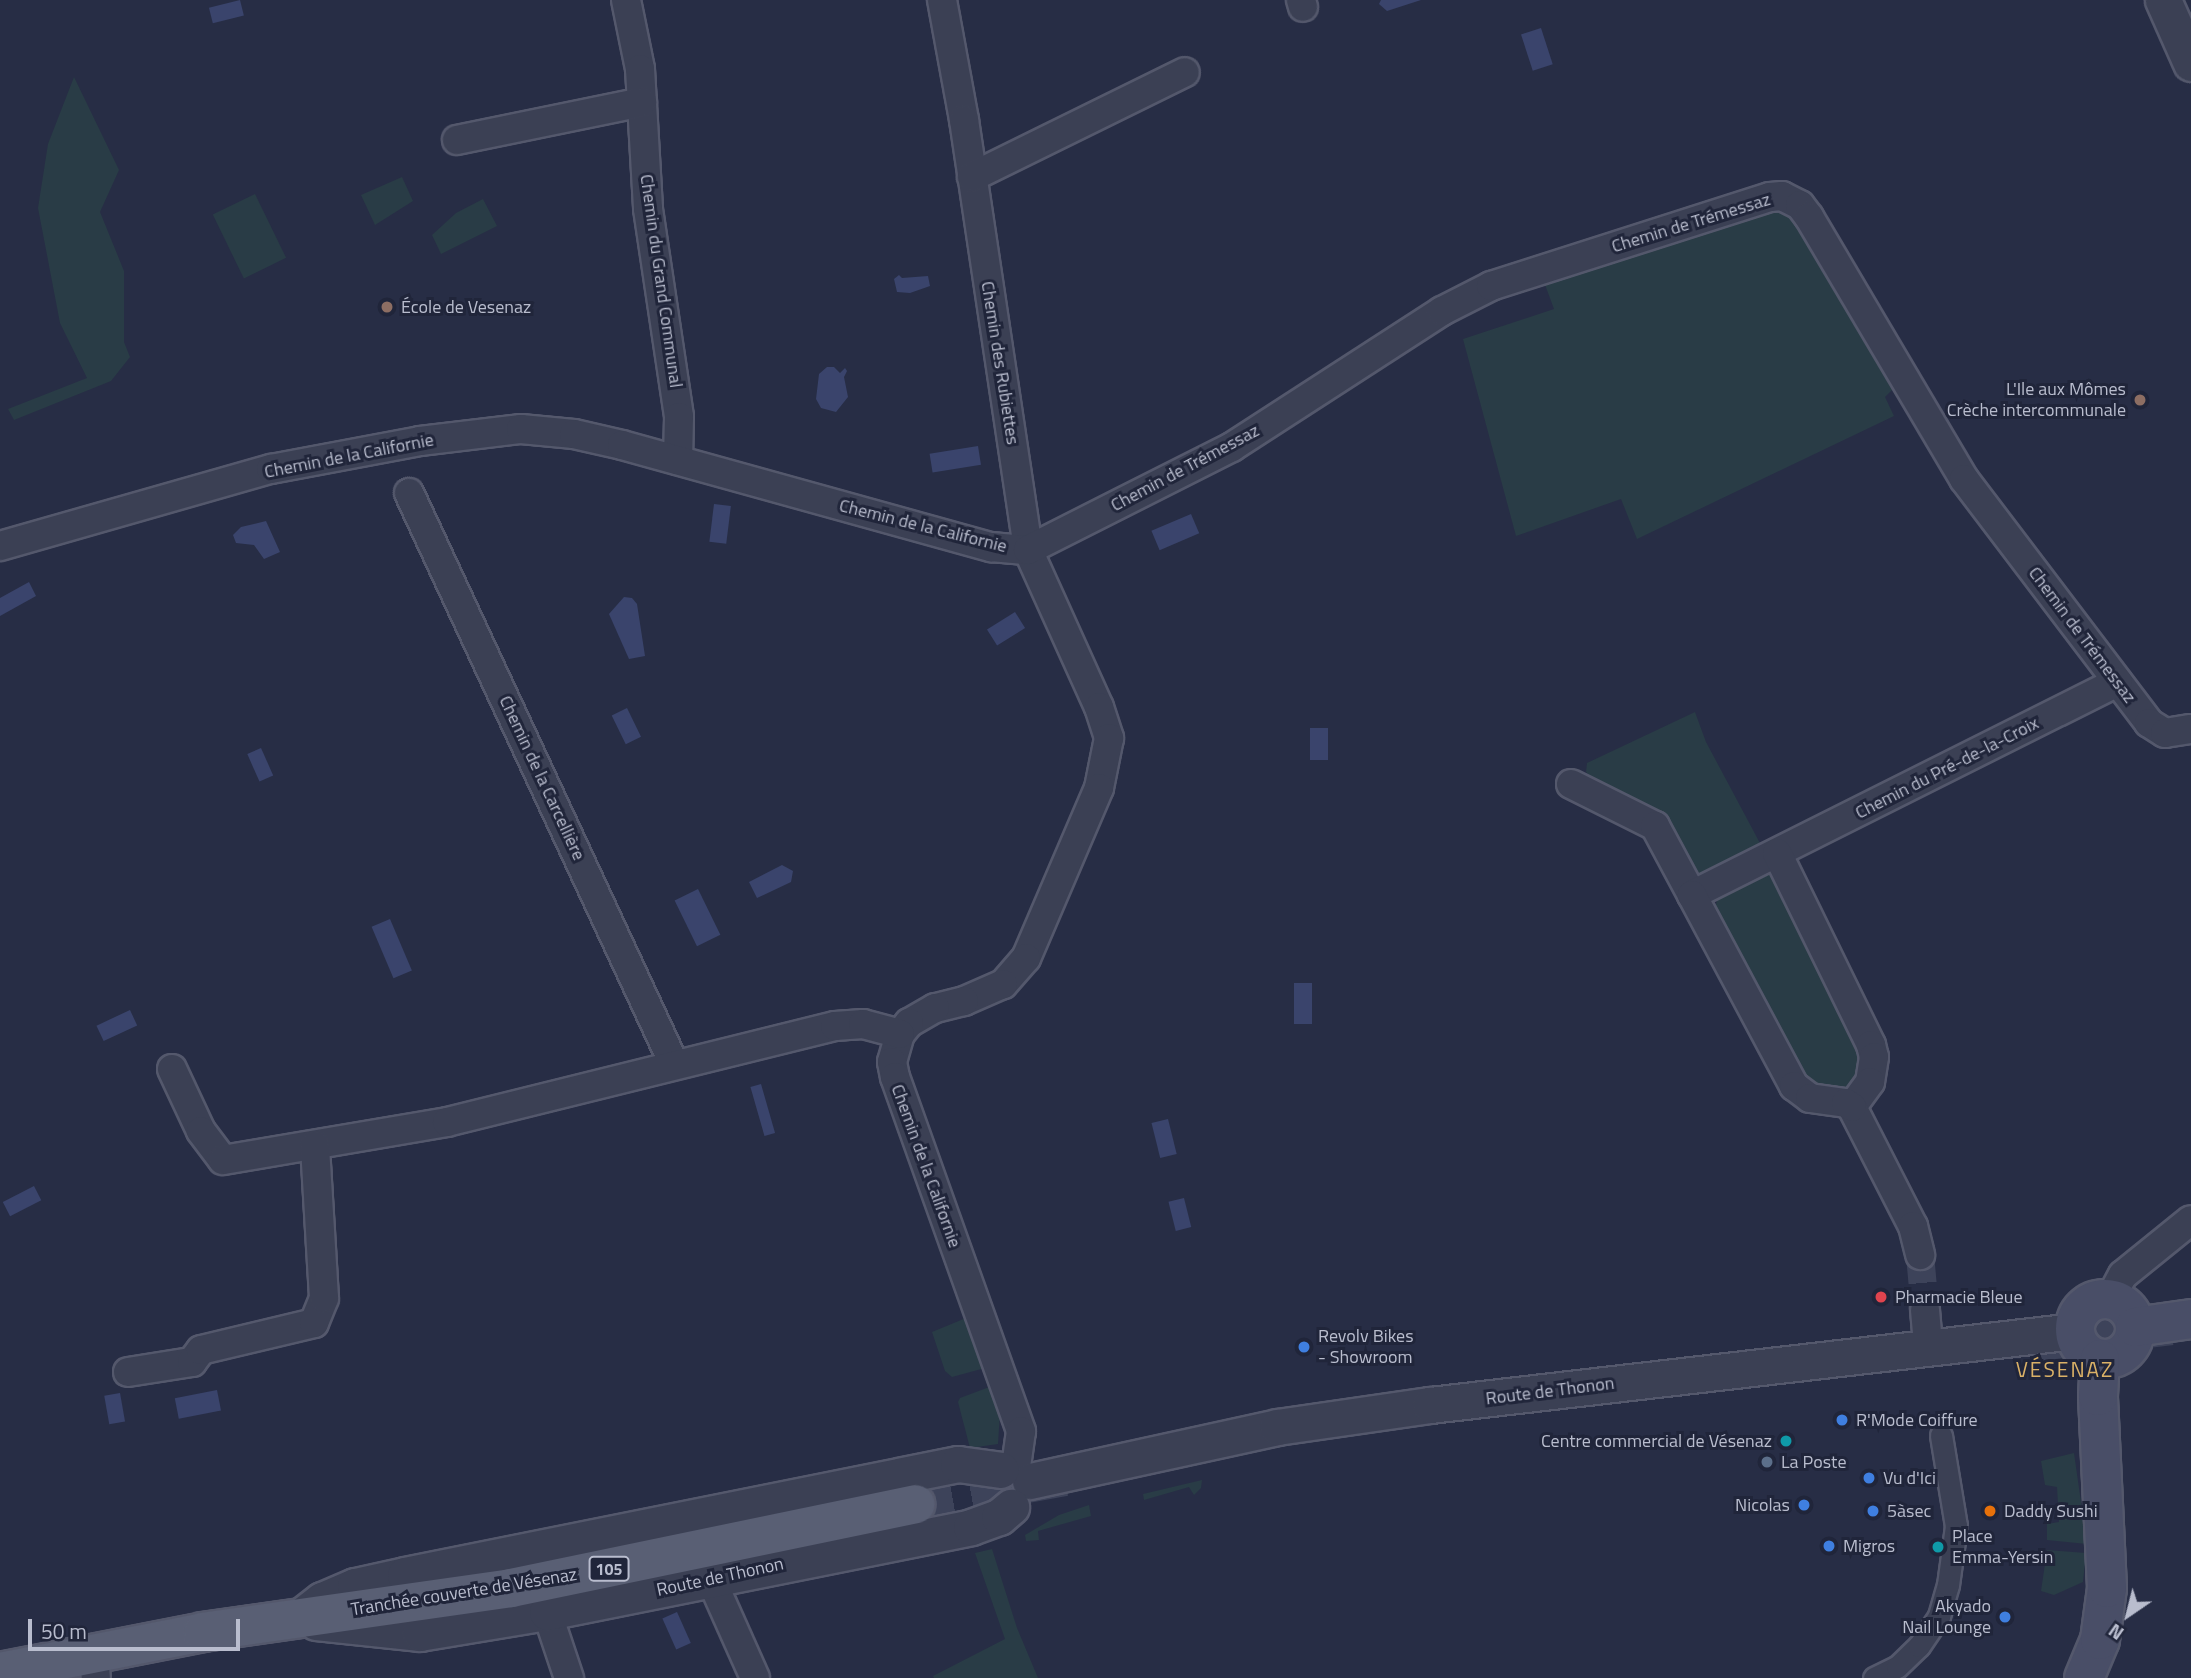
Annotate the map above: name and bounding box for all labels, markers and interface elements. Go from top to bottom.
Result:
street label: Chemin du Grand Communal [635,173,687,389]
street label: Chemin de Trémessaz [1609,189,1773,257]
street label: Chemin des Rubiettes [976,280,1024,446]
place label: École de Vesenaz [401,296,531,318]
marker: École de Vesenaz [379,299,395,315]
place label: L'Ile aux Mômes Crèche intercommunale [1947,379,2126,422]
marker: L'Ile aux Mômes Crèche intercommunale [2132,392,2148,408]
street label: Chemin de Trémessaz [1107,420,1263,516]
street label: Chemin de la Californie [263,429,435,483]
street label: Chemin de la Californie [837,495,1009,557]
street label: Chemin de Trémessaz [2024,563,2140,707]
street label: Chemin de la Carcellière [494,692,590,864]
street label: Chemin du Pré-de-la-Croix [1852,712,2042,824]
street label: Chemin de la Californie [886,1081,966,1251]
place label: Pharmacie Bleue [1895,1286,2022,1308]
marker: Pharmacie Bleue [1873,1289,1889,1305]
place label: Revolv Bikes - Showroom [1318,1326,1414,1368]
marker: Revolv Bikes - Showroom [1296,1339,1312,1355]
district label: VÉSENAZ [2017,1356,2113,1382]
street label: Route de Thonon [1484,1372,1616,1410]
place label: R'Mode Coiffure [1856,1409,1978,1431]
marker: R'Mode Coiffure [1834,1412,1850,1428]
place label: Centre commercial de Vésenaz [1541,1430,1772,1452]
marker: Centre commercial de Vésenaz [1778,1433,1794,1449]
place label: La Poste [1781,1451,1846,1473]
marker: La Poste [1759,1454,1775,1470]
place label: Vu d'Ici [1883,1467,1936,1489]
marker: Vu d'Ici [1861,1470,1877,1486]
place label: Nicolas [1735,1494,1790,1516]
marker: Nicolas [1796,1497,1812,1513]
place label: 5àsec [1887,1500,1931,1522]
place label: Daddy Sushi [2004,1500,2098,1522]
marker: 5àsec [1865,1503,1881,1519]
marker: Daddy Sushi [1982,1503,1998,1519]
place label: Place Emma-Yersin [1952,1526,2053,1568]
place label: Migros [1843,1535,1895,1557]
marker: Migros [1821,1538,1837,1554]
marker: Place Emma-Yersin [1930,1539,1946,1555]
street label: Route de Thonon [654,1553,786,1601]
road number: 105 [588,1556,630,1582]
street label: Tranchée couverte de Vésenaz [350,1563,578,1621]
north arrow [2093,1580,2163,1650]
place label: Akyado Nail Lounge [1902,1596,1991,1638]
scale bar [32,1604,243,1648]
marker: Akyado Nail Lounge [1997,1609,2013,1625]
text: 50 m [41,1615,87,1647]
text: N [2102,1617,2129,1648]

